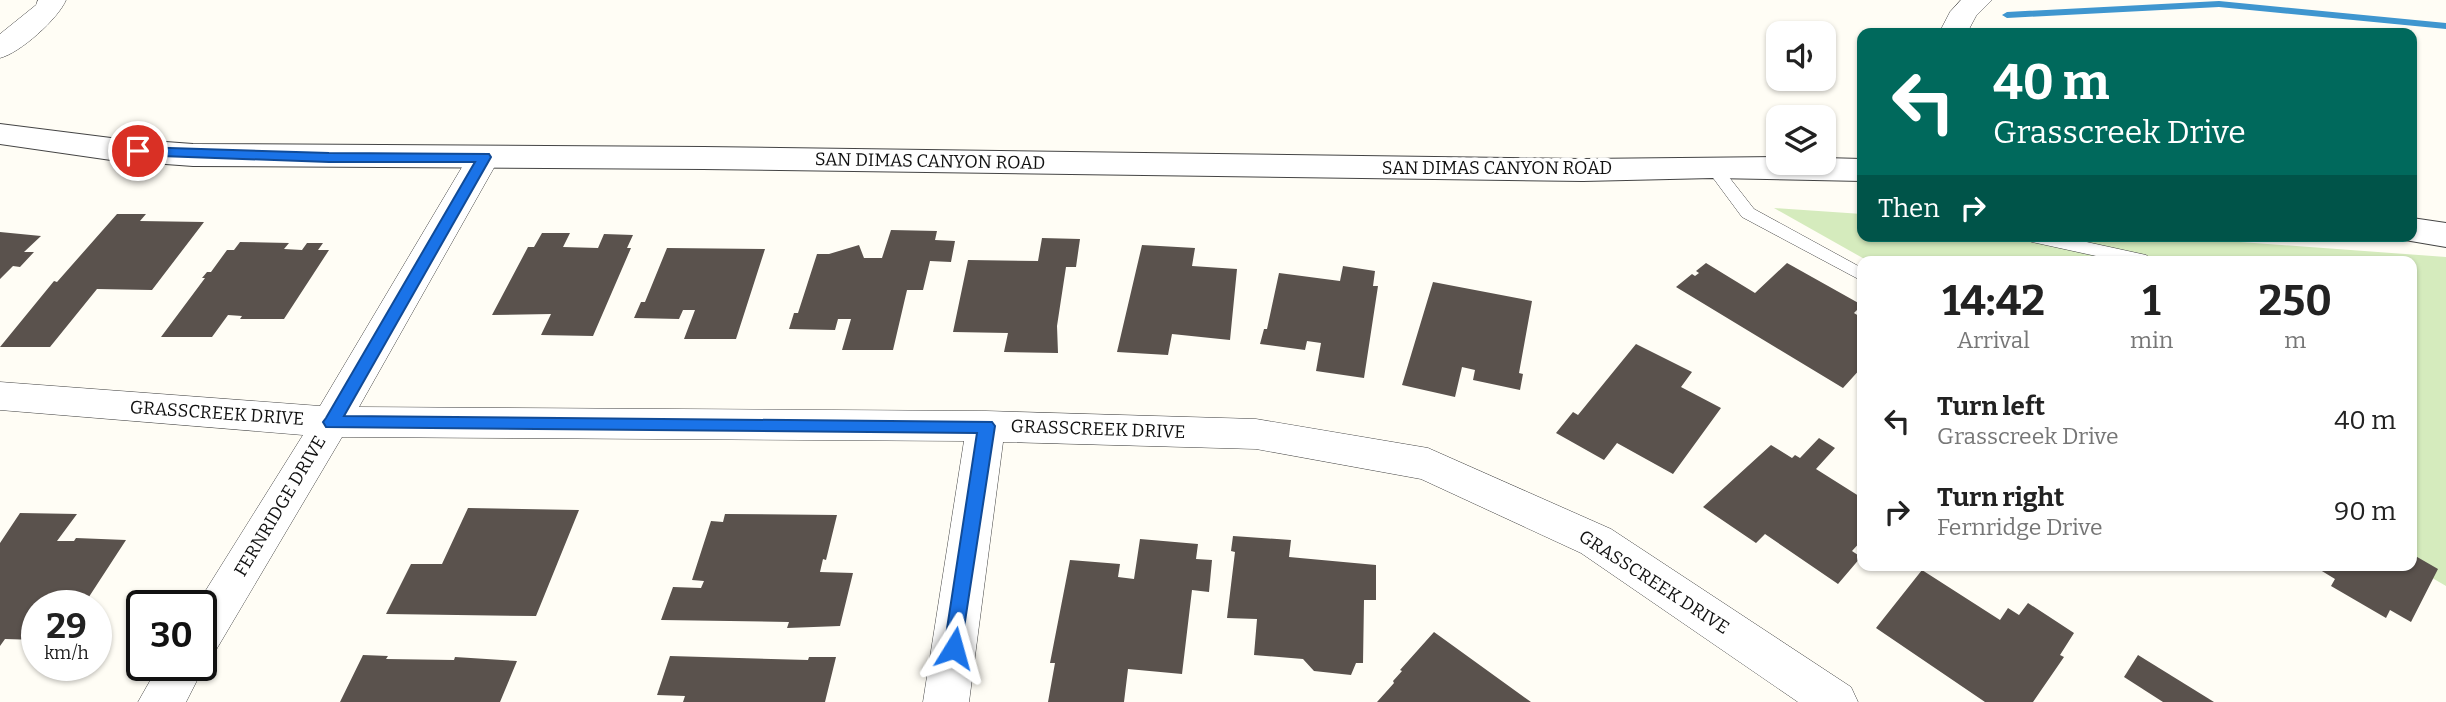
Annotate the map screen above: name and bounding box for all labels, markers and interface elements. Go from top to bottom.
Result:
map controls [1766,21,1836,175]
button: sound [1766,21,1836,91]
text: 40 m [1993,53,2110,112]
icon: left [1878,56,1969,147]
button: layers [1766,105,1836,175]
text: Grasscreek Drive [1993,113,2246,151]
pin [108,121,168,181]
icon: arrive [119,132,157,170]
street label: SAN DIMAS CANYON ROAD [815,148,1045,174]
street label: SAN DIMAS CANYON ROAD [1382,157,1612,179]
icon: right [1954,189,1992,227]
text: Then [1878,193,1940,224]
text: 14:42 [1942,276,2045,326]
text: 1 [2143,276,2161,326]
text: 250 [2259,276,2332,326]
text: Arrival [1957,326,2030,354]
text: min [2130,326,2173,354]
text: m [2284,326,2306,354]
text: Turn left [1937,391,2045,422]
street label: GRASSCREEK DRIVE [129,396,305,430]
icon: left [1878,402,1916,440]
text: 40 m [2334,405,2396,436]
street label: GRASSCREEK DRIVE [1010,415,1186,443]
text: Grasscreek Drive [1937,422,2119,450]
street label: FERNRIDGE DRIVE [229,432,331,580]
text: Turn right [1937,482,2064,513]
icon: right [1878,493,1916,531]
text: 90 m [2334,496,2396,527]
text: Fernridge Drive [1937,513,2103,541]
street label: GRASSCREEK DRIVE [1575,525,1733,639]
speed limit sign: 30 [126,590,217,681]
text: 29 [46,605,87,647]
position arrow [917,611,991,685]
text: km/h [44,642,89,664]

